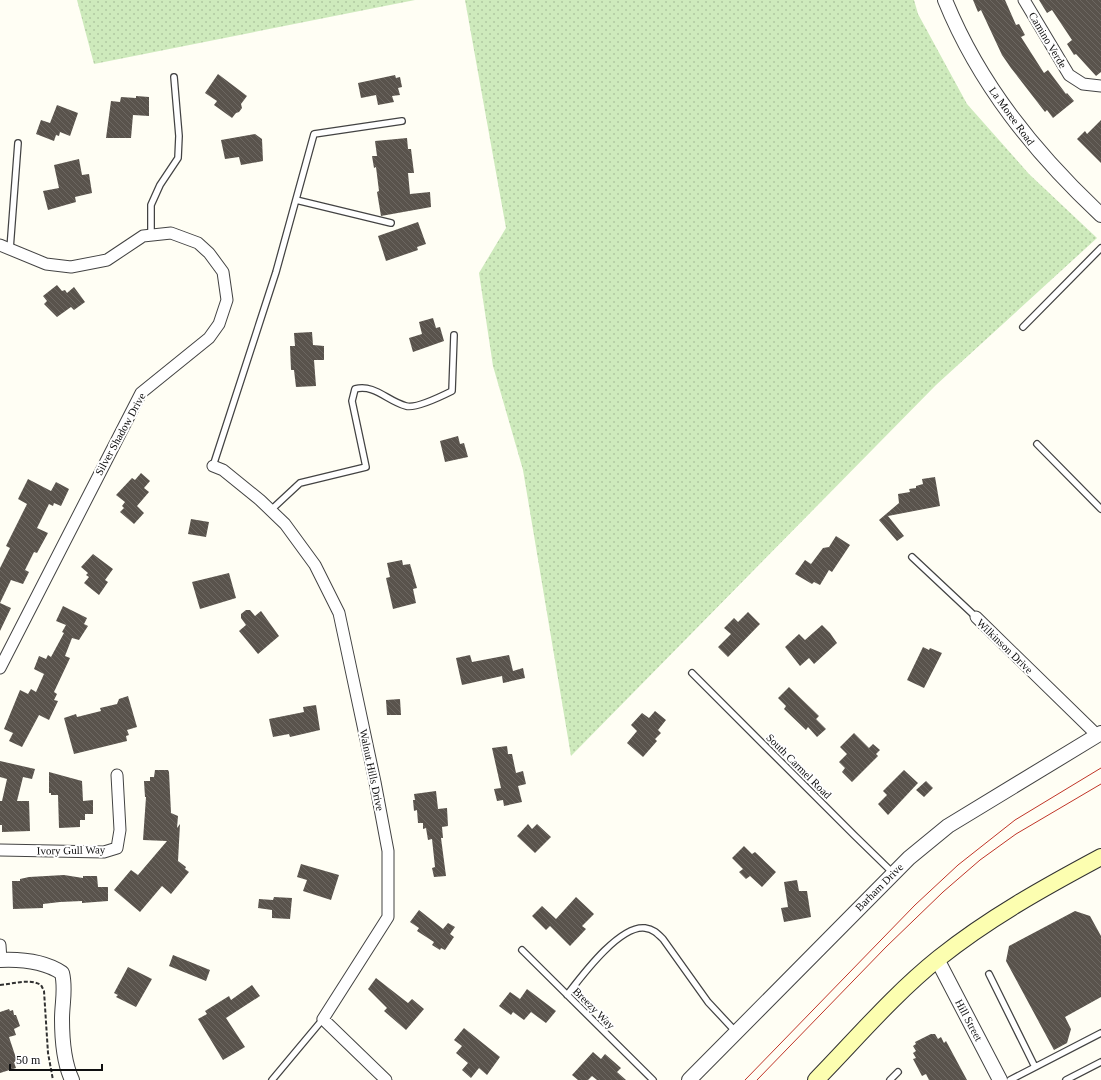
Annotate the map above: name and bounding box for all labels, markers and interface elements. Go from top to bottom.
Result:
street label: Camino Verde [1027,10,1069,70]
street label: La Moree Road [987,85,1037,148]
street label: Silver Shadow Drive [92,391,148,477]
street label: Wilkinson Drive [975,616,1036,676]
street label: Walnut Hills Drive [357,728,387,812]
street label: South Carmel Road [764,731,834,801]
street label: Ivory Gull Way [37,843,106,857]
street label: Barham Drive [853,861,905,913]
street label: Breezy Way [571,985,618,1032]
street label: Hill Street [953,997,985,1043]
scale bar [10,1046,102,1072]
text: 50 m [16,1053,41,1067]

